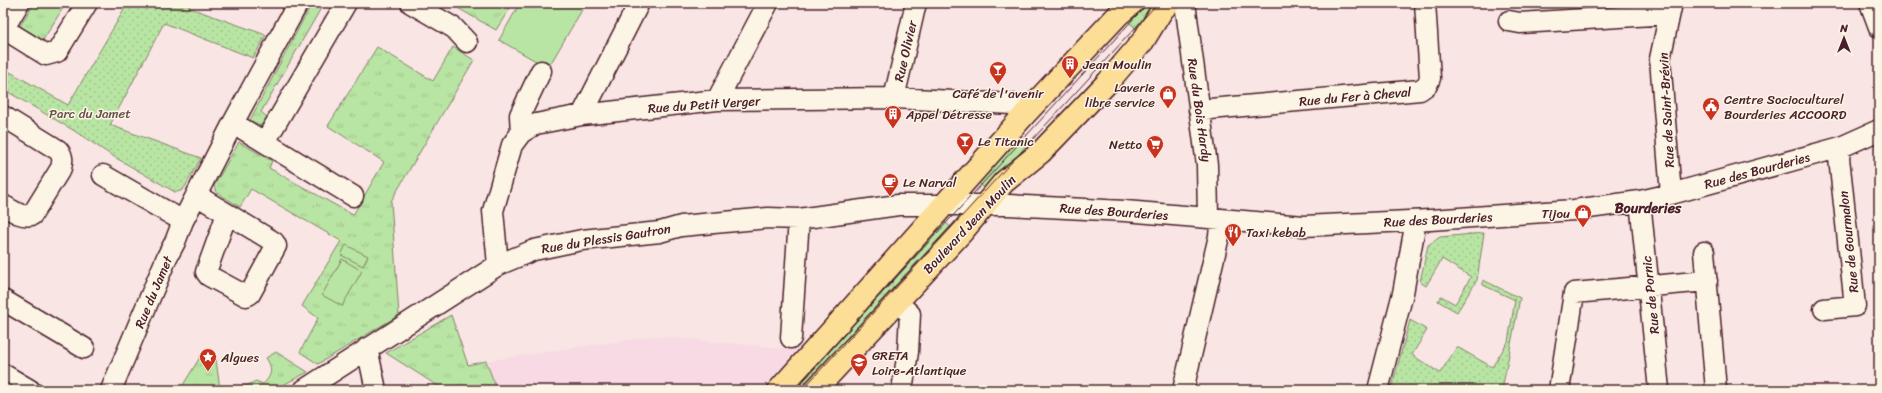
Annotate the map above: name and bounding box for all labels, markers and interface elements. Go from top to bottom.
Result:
street label: Rue Olivier [887,18,924,84]
north arrow [1824,18,1864,58]
text: N [1839,19,1848,38]
street label: Rue de Saint-Brévin [1652,52,1681,168]
place label: Jean Moulin [1082,53,1152,76]
building icon: Jean Moulin [1060,54,1080,79]
street label: Rue du Bois Hardy [1181,57,1218,164]
bar icon: Café de l'avenir [988,60,1008,85]
place label: Laverie libre service [1085,76,1155,114]
street label: Rue du Fer à Cheval [1298,80,1412,113]
place label: Café de l'avenir [952,82,1044,105]
shop icon: Laverie libre service [1158,84,1178,109]
place label: Centre Socioculturel Bourderies ACCOORD [1724,88,1847,126]
street label: Rue du Petit Verger [647,89,762,120]
public building icon: Centre Socioculturel Bourderies ACCOORD [1701,96,1721,121]
park label: Parc du Jamet [49,102,131,125]
place label: Appel Détresse [905,103,992,126]
building icon: Appel Détresse [883,104,903,129]
place label: Le Titanic [978,130,1034,153]
bar icon: Le Titanic [955,131,975,156]
place label: Netto [1109,133,1142,156]
supermarket icon: Netto [1145,134,1165,159]
street label: Rue des Bourderies [1702,145,1813,196]
street label: Boulevard Jean Moulin [917,169,1022,279]
place label: Le Narval [903,171,957,194]
cafe icon: Le Narval [880,172,900,197]
street label: Rue de Gourmalon [1832,190,1865,294]
street label: Rue des Bourderies [1059,196,1170,227]
district label: Bourderies [1615,196,1682,221]
place label: Tijou [1541,202,1570,225]
shop icon: Tijou [1573,203,1593,228]
street label: Rue des Bourderies [1383,205,1493,234]
street label: Rue du Plessis Gautron [540,217,672,260]
place label: Taxi kebab [1246,221,1306,244]
restaurant icon: Taxi kebab [1223,222,1243,247]
street label: Rue du Jamet [128,252,179,332]
street label: Rue de Pornic [1635,254,1666,335]
place label: GRETA Loire-Atlantique [872,344,967,382]
place label: Algues [220,346,259,369]
place icon: Algues [198,347,218,372]
school or university icon: GRETA Loire-Atlantique [849,352,869,377]

